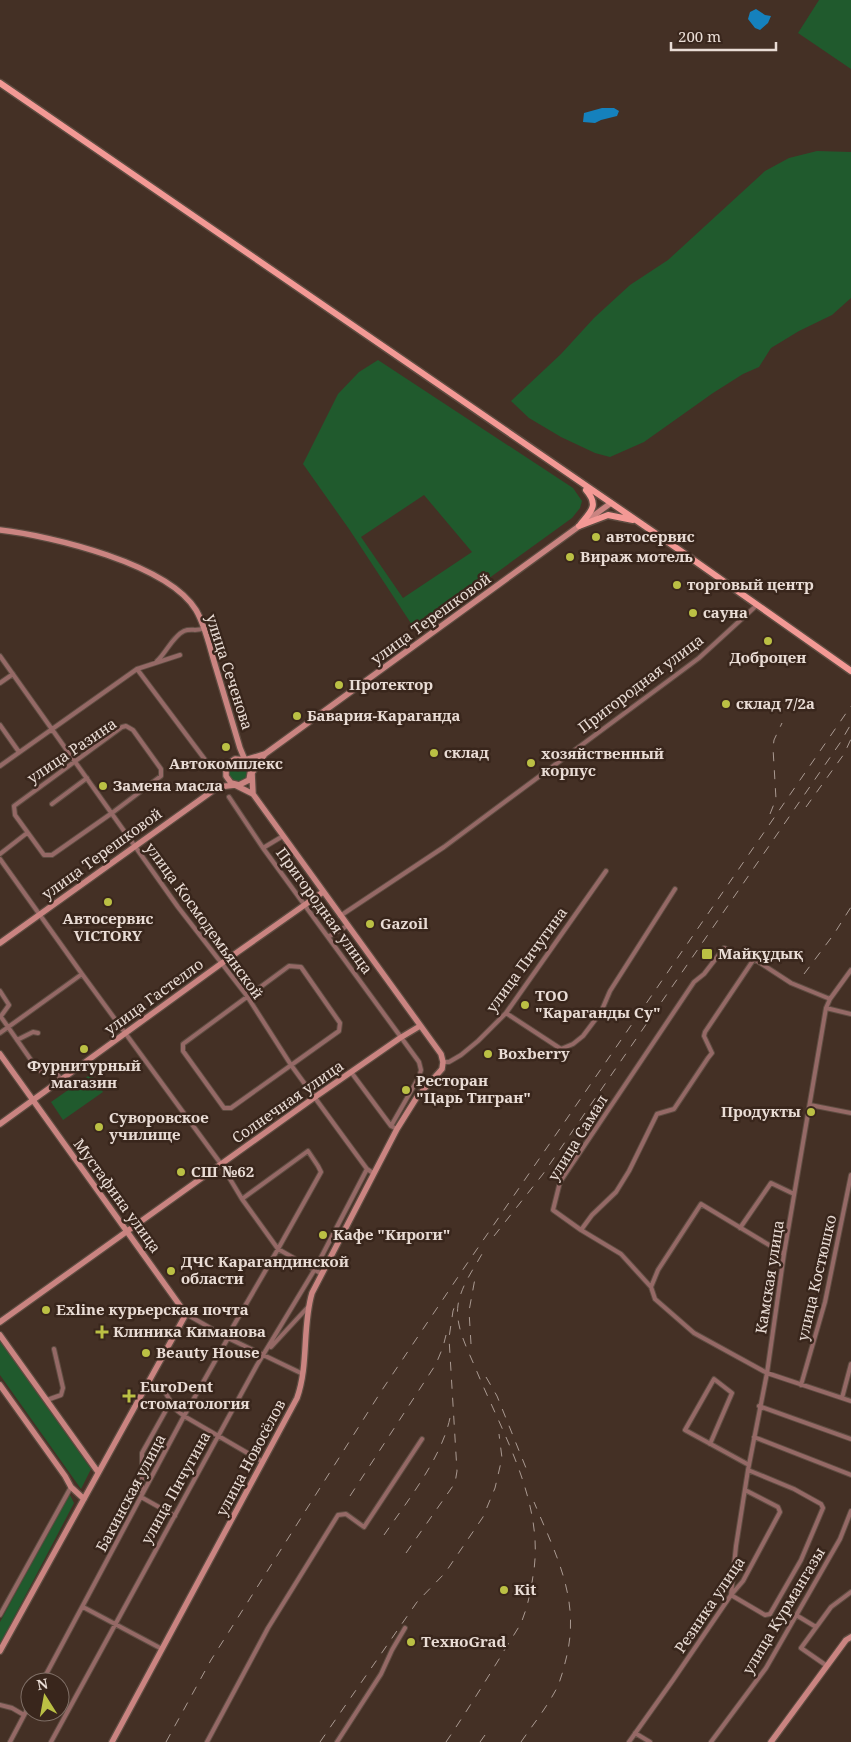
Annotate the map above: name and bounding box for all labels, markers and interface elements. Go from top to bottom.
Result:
scale bar [671,20,776,52]
text: 200 m [678,26,721,46]
place label: автосервис [606,526,695,546]
marker: автосервис [590,531,602,543]
place label: Вираж мотель [580,546,693,566]
marker: Вираж мотель [564,551,576,563]
street label: улица Терешковой [366,568,495,669]
place label: торговый центр [687,574,814,594]
marker: торговый центр [671,579,683,591]
place label: сауна [703,602,748,622]
marker: сауна [687,607,699,619]
street label: улица Сеченова [202,611,258,732]
street label: Пригородная улица [574,629,707,737]
marker: Доброцен [762,635,774,647]
place label: Доброцен [730,647,806,667]
place label: Протектор [349,674,433,694]
marker: Протектор [333,679,345,691]
place label: склад 7/2а [736,693,815,713]
marker: склад 7/2а [720,698,732,710]
place label: Бавария-Караганда [307,705,460,725]
marker: Бавария-Караганда [291,710,303,722]
street label: улица Разина [23,713,120,787]
marker: Автокомплекс [220,741,232,753]
place label: склад [444,742,489,762]
place label: хозяйственный корпус [541,743,664,780]
marker: склад [428,747,440,759]
place label: Автокомплекс [169,753,283,773]
marker: хозяйственный корпус [525,757,537,769]
place label: Замена масла [113,775,223,795]
marker: Замена масла [97,780,109,792]
street label: улица Терешковой [37,803,166,904]
street label: улица Космодемьянской [141,838,269,1003]
street label: Пригородная улица [272,843,378,978]
marker: Автосервис VICTORY [102,896,114,908]
street label: улица Пичугина [481,903,571,1016]
place label: Автосервис VICTORY [63,908,154,945]
place label: Gazoil [380,913,429,933]
marker: Gazoil [364,918,376,930]
place label: Майқұдық [718,943,803,963]
marker: Майқұдық [700,947,714,961]
street label: улица Гастелло [100,954,207,1039]
place label: ТОО "Караганды Су" [535,985,661,1022]
marker: ТОО "Караганды Су" [519,999,531,1011]
marker: Фурнитурный магазин [78,1043,90,1055]
place label: Boxberry [498,1043,570,1063]
marker: Boxberry [482,1048,494,1060]
place label: Фурнитурный магазин [27,1055,141,1092]
street label: Солнечная улица [228,1055,347,1147]
place label: Ресторан "Царь Тигран" [416,1070,531,1107]
marker: Ресторан "Царь Тигран" [400,1084,412,1096]
street label: улица Самал [543,1091,612,1184]
place label: Продукты [721,1101,801,1121]
marker: Продукты [805,1106,817,1118]
place label: Суворовское училище [109,1107,209,1144]
marker: Суворовское училище [93,1121,105,1133]
street label: Мустафина улица [70,1134,166,1257]
place label: СШ №62 [191,1161,254,1181]
marker: СШ №62 [175,1166,187,1178]
street label: улица Костюшко [792,1213,840,1343]
street label: Камская улица [750,1218,788,1335]
place label: Кафе "Кироги" [333,1224,450,1244]
marker: Кафе "Кироги" [317,1229,329,1241]
place label: ДЧС Карагандинской области [181,1251,349,1288]
marker: ДЧС Карагандинской области [165,1265,177,1277]
place label: Exline курьерская почта [56,1299,249,1319]
marker: Exline курьерская почта [40,1304,52,1316]
place label: Клиника Киманова [113,1321,266,1341]
marker: Клиника Киманова [95,1325,109,1339]
place label: Beauty House [156,1342,260,1362]
marker: Beauty House [140,1347,152,1359]
place label: EuroDent стоматология [140,1376,250,1413]
marker: EuroDent стоматология [122,1389,136,1403]
street label: улица Новосёлов [211,1396,289,1519]
street label: улица Пичугина [136,1428,214,1547]
street label: Бакинская улица [91,1430,170,1555]
street label: улица Курмангазы [737,1543,829,1678]
street label: Резника улица [670,1552,749,1657]
place label: Kit [514,1579,536,1599]
marker: Kit [498,1584,510,1596]
place label: ТехноGrad [421,1631,507,1651]
marker: ТехноGrad [405,1636,417,1648]
north arrow [20,1672,70,1722]
text: N [35,1673,50,1694]

